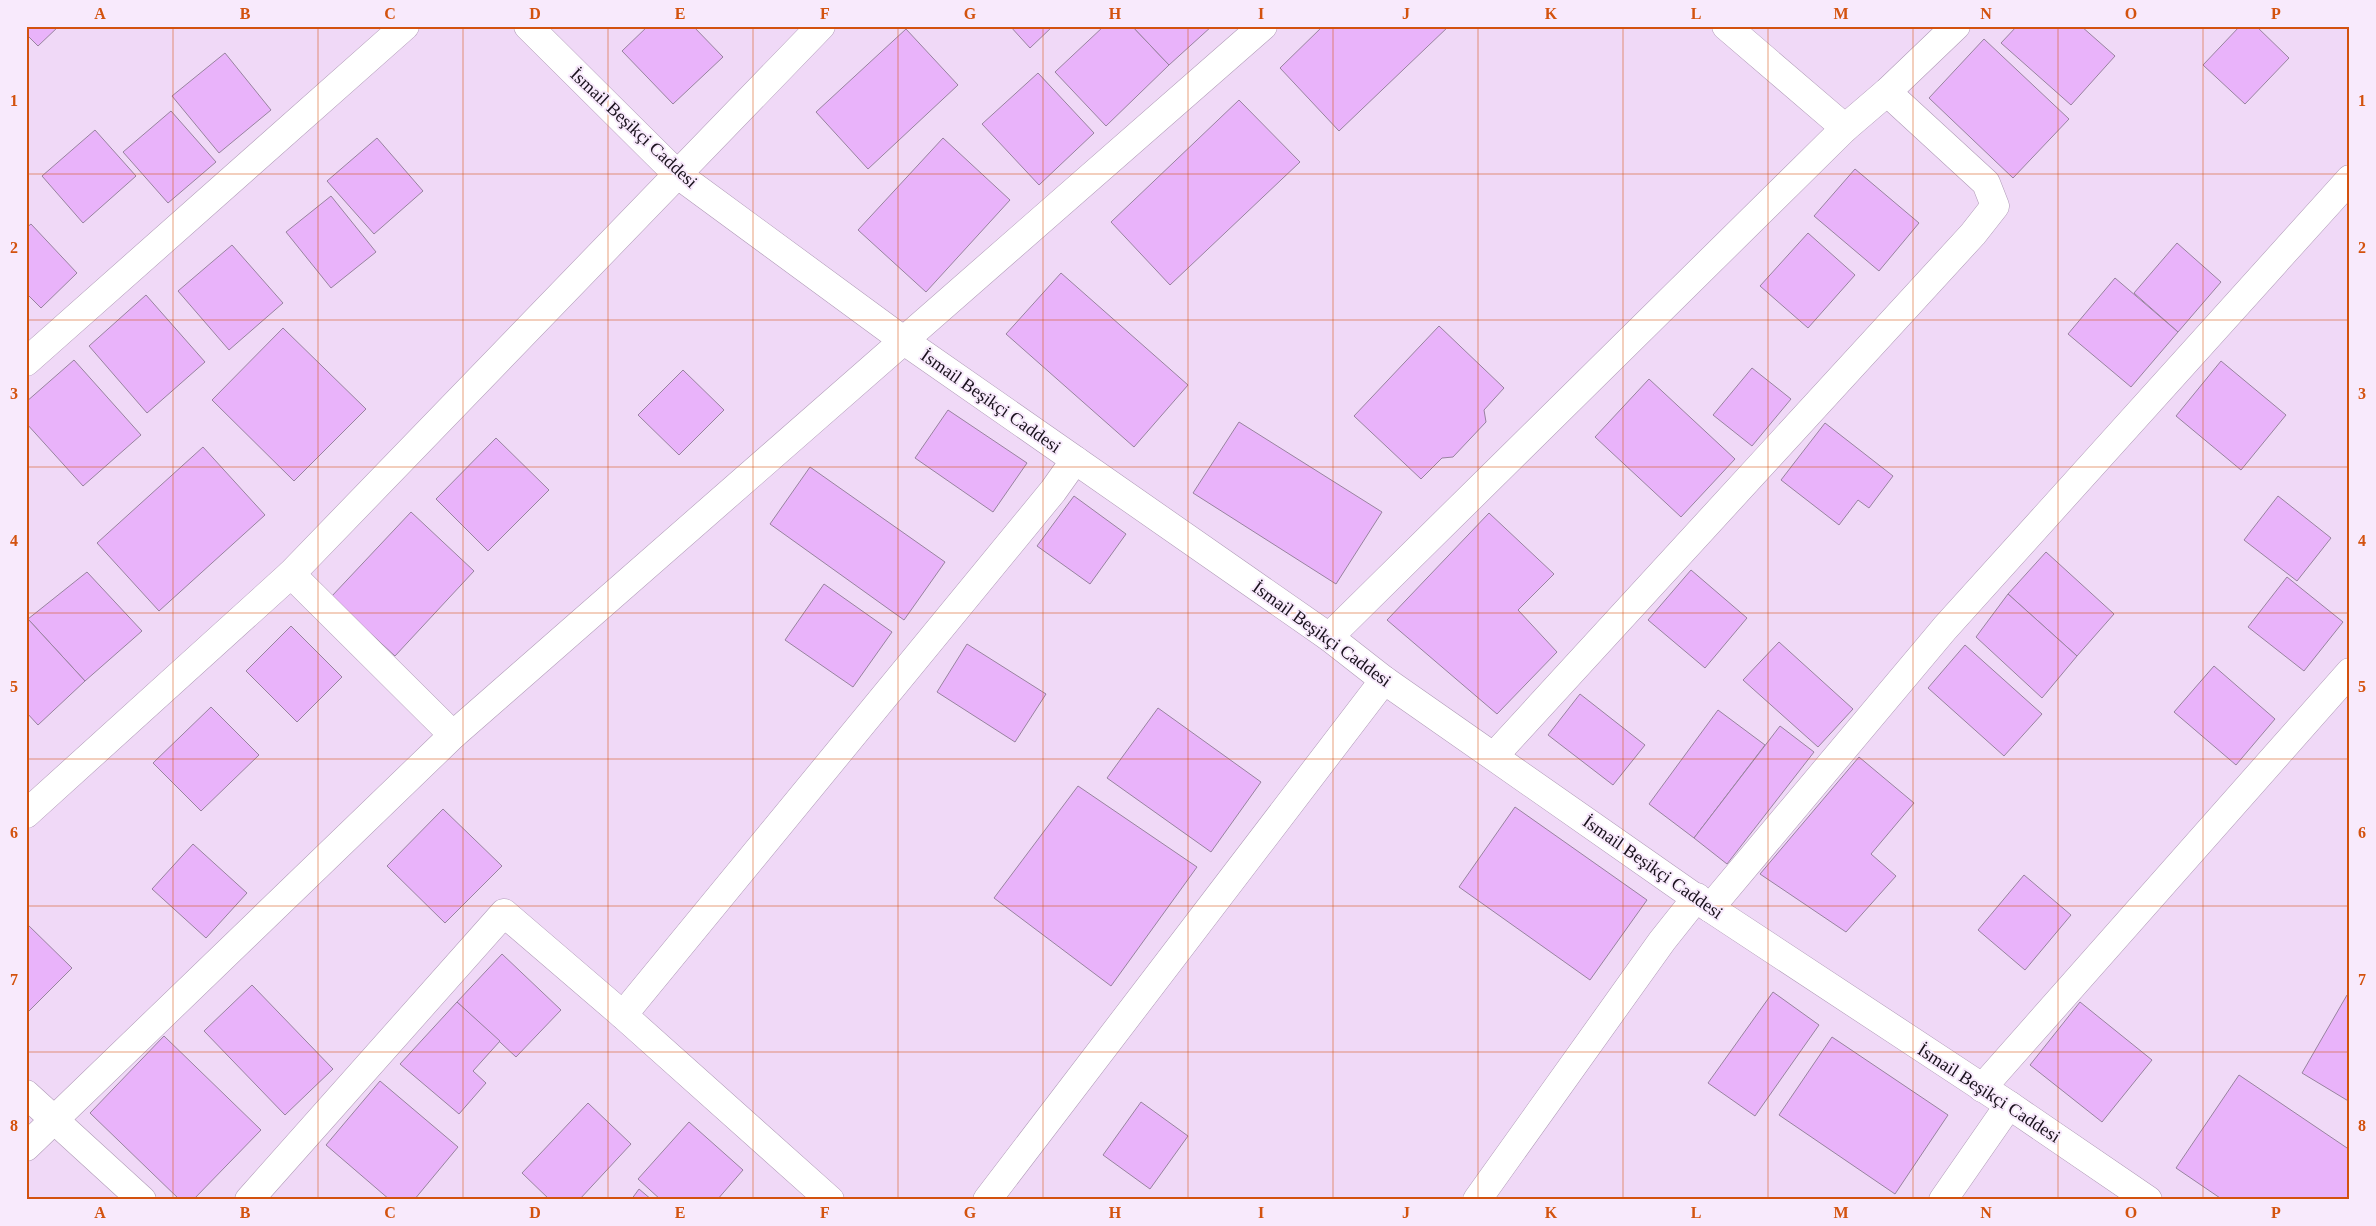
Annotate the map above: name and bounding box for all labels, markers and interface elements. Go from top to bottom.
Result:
text: A [94,5,106,22]
text: B [240,5,251,22]
text: C [384,5,396,22]
text: D [529,5,541,22]
text: E [675,5,685,22]
text: F [820,5,830,22]
text: G [964,5,977,22]
text: H [1109,5,1122,22]
text: I [1258,5,1264,22]
text: J [1402,5,1410,22]
text: K [1545,5,1558,22]
text: L [1691,5,1701,22]
text: M [1833,5,1849,22]
text: N [1980,5,1992,22]
text: O [2125,5,2137,22]
text: P [2271,5,2281,22]
street label: İsmail Beşikçi Caddesi [566,64,702,192]
text: 1 [10,92,18,109]
text: 1 [2358,92,2366,109]
text: 2 [10,239,18,256]
text: 2 [2358,239,2366,256]
street label: İsmail Beşikçi Caddesi [917,345,1065,457]
text: 3 [10,385,18,402]
text: 3 [2358,385,2366,402]
text: 4 [10,532,18,549]
text: 4 [2358,532,2366,549]
street label: İsmail Beşikçi Caddesi [1249,577,1395,691]
text: 5 [10,678,18,695]
text: 5 [2358,678,2366,695]
street label: İsmail Beşikçi Caddesi [1579,811,1727,923]
text: 6 [10,824,18,841]
text: 6 [2358,824,2366,841]
text: 7 [10,971,18,988]
text: 7 [2358,971,2366,988]
street label: İsmail Beşikçi Caddesi [1914,1039,2064,1147]
text: 8 [10,1117,18,1134]
text: 8 [2358,1117,2366,1134]
text: A [94,1204,106,1221]
text: B [240,1204,251,1221]
text: C [384,1204,396,1221]
text: D [529,1204,541,1221]
text: E [675,1204,685,1221]
text: F [820,1204,830,1221]
text: G [964,1204,977,1221]
text: H [1109,1204,1122,1221]
text: I [1258,1204,1264,1221]
text: J [1402,1204,1410,1221]
text: K [1545,1204,1558,1221]
text: L [1691,1204,1701,1221]
text: M [1833,1204,1849,1221]
text: N [1980,1204,1992,1221]
text: O [2125,1204,2137,1221]
text: P [2271,1204,2281,1221]

